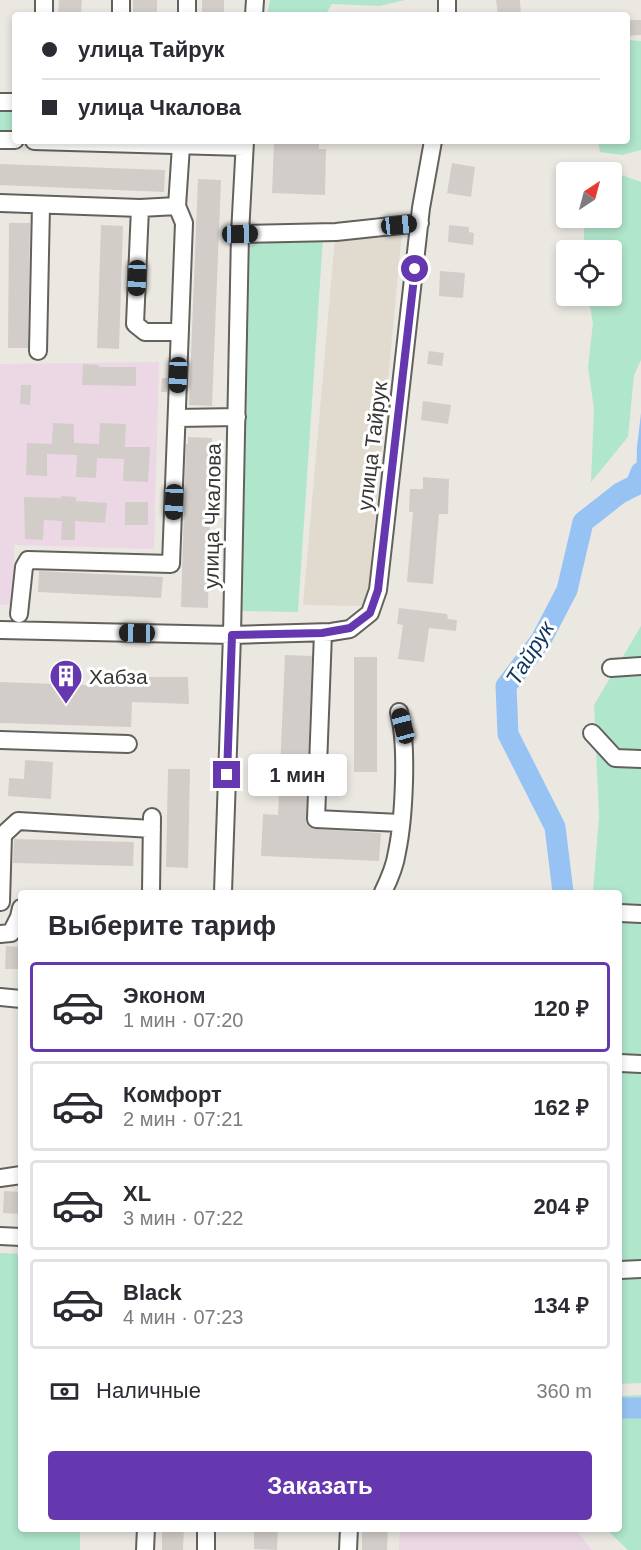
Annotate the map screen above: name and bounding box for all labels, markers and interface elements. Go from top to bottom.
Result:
text: улица Тайрук [78,37,225,62]
text: улица Чкалова [78,95,241,120]
north arrow [556,162,622,228]
map controls [556,162,622,306]
car [380,214,418,236]
car [222,225,258,243]
button: locate [556,240,622,306]
route start [401,255,428,282]
car [127,260,147,296]
car [168,357,188,393]
street label: улица Тайрук [353,379,391,512]
street label: улица Чкалова [199,443,225,589]
car [164,484,184,520]
water label: Тайрук [501,615,560,689]
car [119,624,155,642]
building icon: Хабза [48,658,84,705]
place label: Хабза [89,665,148,688]
car [390,706,416,746]
callout: 1 мин [248,754,347,796]
route end [213,761,240,788]
text: 1 мин [270,764,325,786]
text: Выберите тариф [48,911,276,941]
icon: car [51,980,105,1034]
text: Эконом [123,983,206,1008]
text: 120 ₽ [533,996,589,1021]
text: 1 мин · 07:20 [123,1009,243,1031]
icon: car [51,1079,105,1133]
text: Комфорт [123,1082,222,1107]
text: 162 ₽ [533,1095,589,1120]
text: 2 мин · 07:21 [123,1108,243,1130]
icon: car [51,1178,105,1232]
text: XL [123,1181,151,1206]
text: 204 ₽ [533,1194,589,1219]
text: 3 мин · 07:22 [123,1207,243,1229]
icon: car [51,1277,105,1331]
text: Black [123,1280,182,1305]
text: 134 ₽ [533,1293,589,1318]
text: 4 мин · 07:23 [123,1306,243,1328]
icon: cash [48,1375,81,1408]
text: Наличные [96,1378,201,1403]
text: 360 m [536,1380,592,1402]
button: Заказать [48,1451,592,1520]

